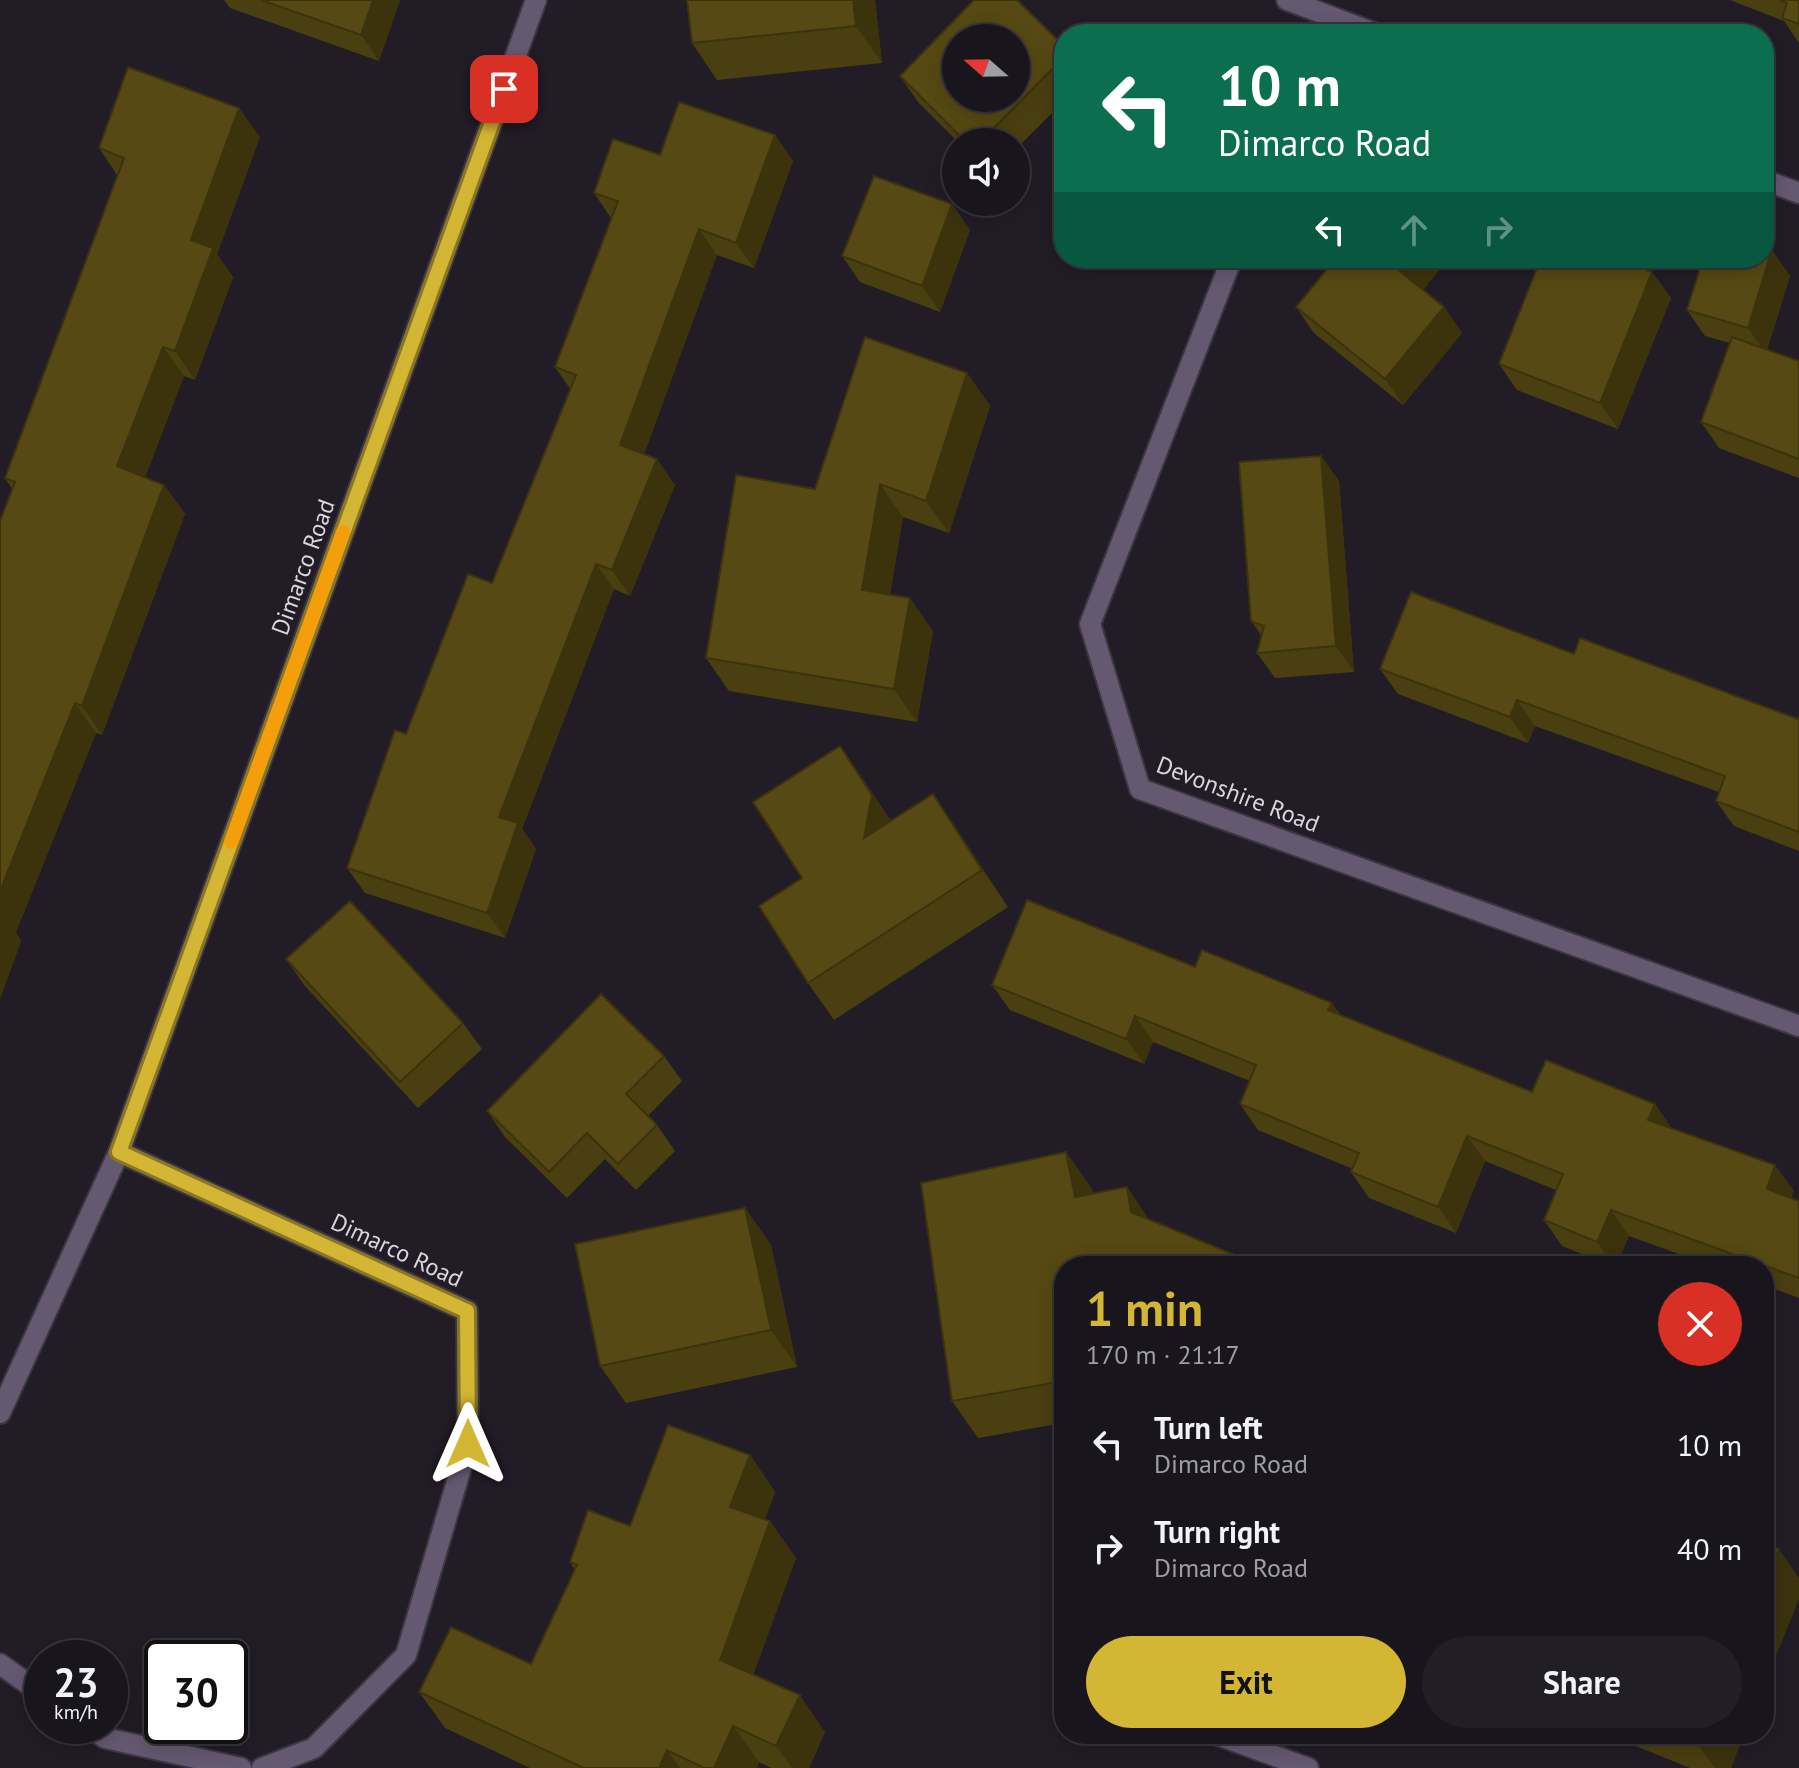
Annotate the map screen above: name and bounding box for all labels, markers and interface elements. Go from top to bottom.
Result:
north arrow [942,24,1030,112]
map controls [942,24,1030,216]
text: 10 m [1218,49,1341,121]
pin [470,55,538,123]
icon: left [1086,56,1190,160]
icon: arrive [482,67,526,111]
text: Dimarco Road [1218,119,1431,166]
button: sound [942,128,1030,216]
icon: left [1308,208,1352,252]
icon: ahead [1392,208,1436,252]
icon: right [1476,208,1520,252]
street label: Dimarco Road [264,495,342,639]
street label: Devonshire Road [1152,749,1324,839]
street label: Dimarco Road [326,1206,468,1294]
text: 1 min [1086,1277,1203,1339]
button: close [1658,1282,1742,1366]
text: 170 m · 21:17 [1086,1338,1240,1371]
position arrow [426,1402,510,1486]
text: Turn left [1154,1408,1262,1447]
icon: left [1086,1422,1130,1466]
text: 10 m [1677,1425,1742,1464]
text: Dimarco Road [1154,1447,1308,1480]
text: Turn right [1154,1512,1280,1551]
icon: right [1086,1526,1130,1570]
text: 40 m [1677,1529,1742,1568]
text: Dimarco Road [1154,1551,1308,1584]
button: Exit [1086,1636,1406,1728]
button: Share [1422,1636,1742,1728]
speed limit sign: 30 [144,1640,248,1744]
text: 23 [53,1656,99,1708]
text: km/h [54,1699,98,1725]

